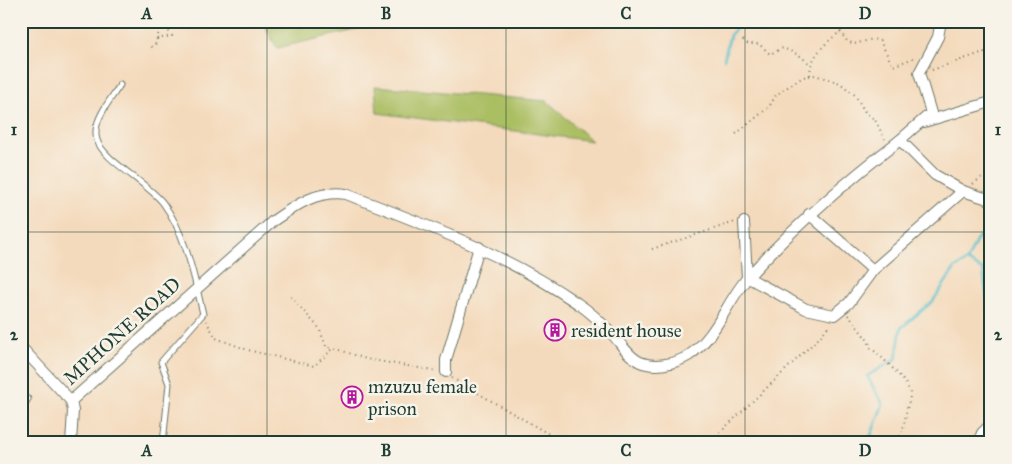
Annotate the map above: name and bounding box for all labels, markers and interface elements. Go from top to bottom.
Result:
text: A [141,4,153,23]
text: B [381,4,391,23]
text: C [621,4,632,23]
text: D [859,4,872,23]
text: 1 [11,120,18,139]
text: 1 [995,120,1002,139]
street label: MPHONE ROAD [59,272,185,390]
building icon: resident house [543,318,567,342]
place label: resident house [571,319,682,342]
text: 2 [10,325,19,344]
text: 2 [994,325,1003,344]
place label: mzuzu female prison [367,375,477,420]
building icon: mzuzu female prison [340,385,364,409]
text: A [141,441,153,460]
text: B [381,441,391,460]
text: C [621,441,632,460]
text: D [859,441,872,460]

